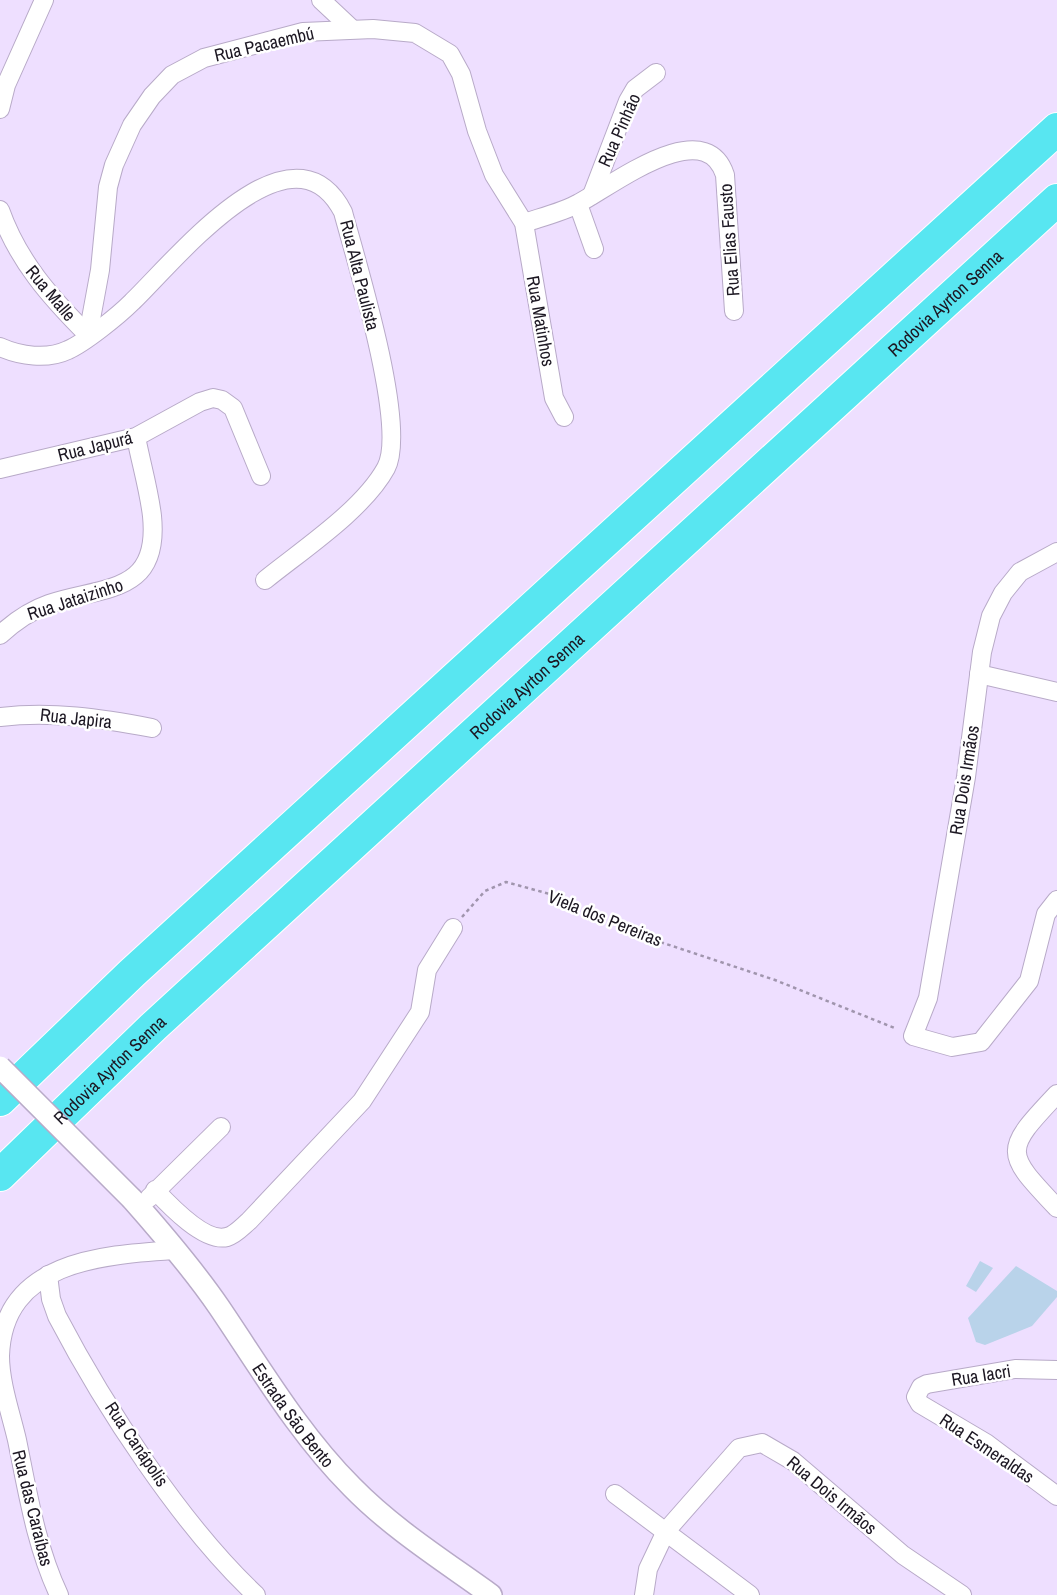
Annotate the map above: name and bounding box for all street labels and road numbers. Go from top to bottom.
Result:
street label: Rua Pacaembú [212,20,316,68]
street label: Rua Pinhão [592,89,646,171]
street label: Rua Elias Fausto [713,183,745,297]
street label: Rua Alta Paulista [334,217,386,333]
street label: Rodovia Ayrton Senna [882,244,1008,362]
street label: Rua Malle [20,260,82,326]
street label: Rua Matinhos [521,274,561,368]
street label: Rua Japurá [55,425,135,467]
street label: Rua Jataizinho [24,572,126,626]
street label: Rodovia Ayrton Senna [464,626,589,744]
street label: Rua Japira [39,702,113,734]
street label: Rua Dois Irmãos [943,723,985,837]
street label: Viela dos Pereiras [544,884,666,952]
street label: Rodovia Ayrton Senna [48,1009,171,1130]
street label: Estrada São Bento [247,1358,340,1473]
street label: Rua Iacri [949,1358,1013,1392]
street label: Rua Canápolis [99,1397,175,1491]
street label: Rua Esmeraldas [935,1407,1039,1489]
street label: Rua das Caraíbas [6,1447,60,1569]
street label: Rua Dois Irmãos [782,1450,882,1540]

